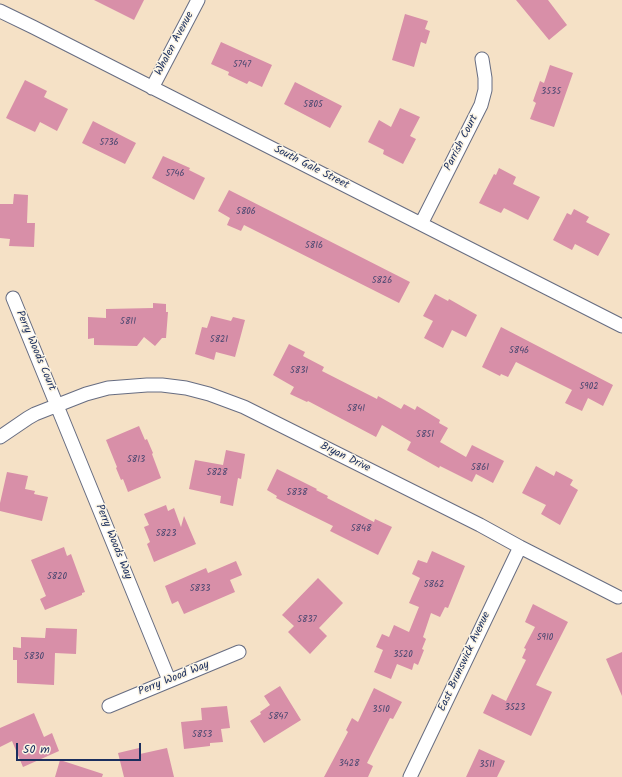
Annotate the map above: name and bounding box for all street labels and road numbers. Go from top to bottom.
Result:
street label: Whalen Avenue [153,10,197,78]
street label: Parrish Court [442,113,482,173]
street label: South Gale Street [271,143,351,193]
street label: Perry Woods Court [12,309,58,393]
street label: Bryan Drive [318,440,372,476]
street label: Perry Woods Way [92,503,134,581]
street label: East Brunswick Avenue [436,610,494,714]
street label: Perry Wood Way [137,659,211,699]

